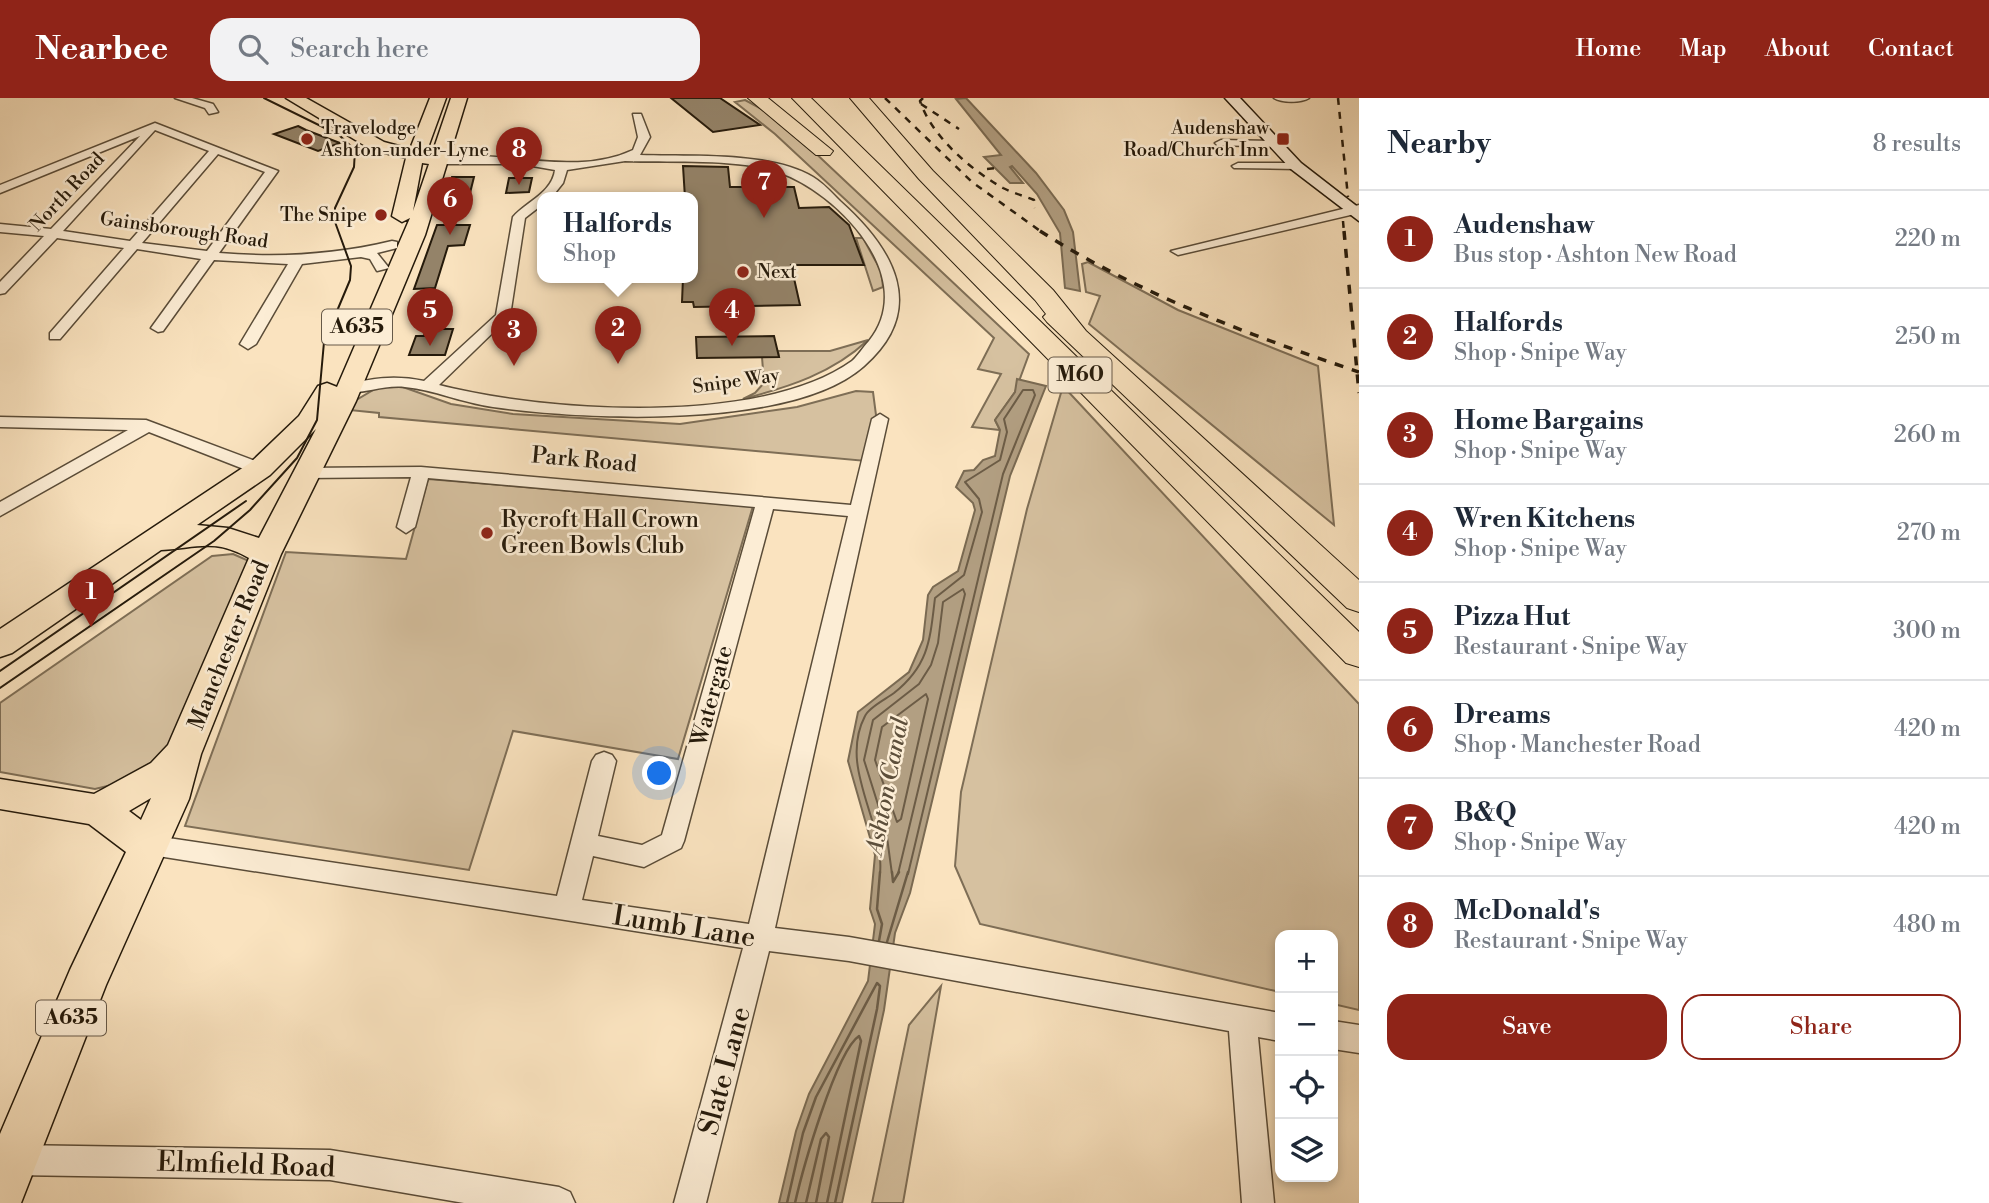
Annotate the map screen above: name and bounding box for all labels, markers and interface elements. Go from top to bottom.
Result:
search box [210,18,700,81]
text: Nearbee [35,29,168,70]
icon: search [234,30,272,68]
text: Search here [290,33,429,65]
text: Home [1576,34,1641,64]
text: Map [1679,34,1727,64]
text: About [1765,34,1830,64]
text: Contact [1868,34,1954,64]
place label: Travelodge Ashton-under-Lyne [320,116,489,162]
place label: Audenshaw Road/Church Inn [1124,116,1270,162]
text: Nearby [1387,125,1491,163]
pin: 8 [496,127,542,185]
text: 8 results [1873,130,1961,158]
marker: Travelodge Ashton-under-Lyne [299,131,315,147]
marker: Audenshaw Road/Church Inn [1275,131,1291,147]
street label: North Road [24,147,110,237]
pin: 7 [741,160,787,218]
pin: 6 [427,177,473,235]
popup [537,192,698,283]
place label: The Snipe [280,203,367,227]
street label: Gainsborough Road [98,206,270,254]
marker: The Snipe [373,207,389,223]
text: Halfords [563,208,672,240]
text: Audenshaw [1454,209,1594,241]
text: 1 [1404,225,1416,253]
text: 220 m [1895,225,1961,253]
text: Shop [563,240,616,268]
text: Bus stop · Ashton New Road [1454,241,1737,269]
place label: Next [757,260,797,284]
marker: Next [735,264,751,280]
pin: 5 [407,288,453,346]
pin: 4 [709,288,755,346]
pin: 2 [595,306,641,364]
text: Halfords [1454,307,1563,339]
pin: 3 [491,308,537,366]
road number: A635 [322,310,392,344]
text: 2 [1403,323,1417,351]
text: 250 m [1895,323,1961,351]
text: Shop · Snipe Way [1454,339,1627,367]
road number: M60 [1048,358,1112,392]
street label: Snipe Way [691,363,782,399]
text: Home Bargains [1454,405,1644,437]
text: 3 [1403,421,1417,449]
text: 260 m [1894,421,1961,449]
text: Shop · Snipe Way [1454,437,1627,465]
street label: Park Road [530,441,638,479]
text: Wren Kitchens [1454,503,1635,535]
place label: Rycroft Hall Crown Green Bowls Club [501,506,699,560]
text: 4 [1402,519,1418,547]
text: 270 m [1897,519,1961,547]
marker: Rycroft Hall Crown Green Bowls Club [479,525,495,541]
text: Shop · Snipe Way [1454,535,1627,563]
street label: Manchester Road [182,556,276,734]
pin: 1 [68,569,114,627]
text: Pizza Hut [1454,601,1570,633]
text: 5 [1403,617,1417,645]
text: 300 m [1893,617,1961,645]
text: Restaurant · Snipe Way [1454,633,1688,661]
street label: Watergate [685,642,739,751]
text: Dreams [1454,699,1551,731]
water label: Ashton Canal [859,714,916,860]
text: 6 [1403,715,1417,743]
text: 420 m [1894,715,1961,743]
text: Shop · Manchester Road [1454,731,1701,759]
your location [642,756,676,790]
text: B&Q [1454,797,1517,829]
text: 7 [1403,813,1417,841]
text: 420 m [1894,813,1961,841]
text: Shop · Snipe Way [1454,829,1627,857]
text: McDonald's [1454,895,1600,927]
street label: Lumb Lane [610,898,758,956]
text: 8 [1403,911,1417,939]
text: 480 m [1893,911,1961,939]
text: Restaurant · Snipe Way [1454,927,1688,955]
map controls [1275,930,1338,1182]
button: + [1275,930,1338,993]
button: − [1275,993,1338,1056]
button: Save [1387,994,1667,1060]
button: Share [1681,994,1961,1060]
road number: A635 [36,1000,106,1035]
street label: Slate Lane [691,1003,759,1139]
button: locate [1275,1056,1338,1119]
button: layers [1275,1119,1338,1182]
street label: Elmfield Road [156,1144,336,1186]

